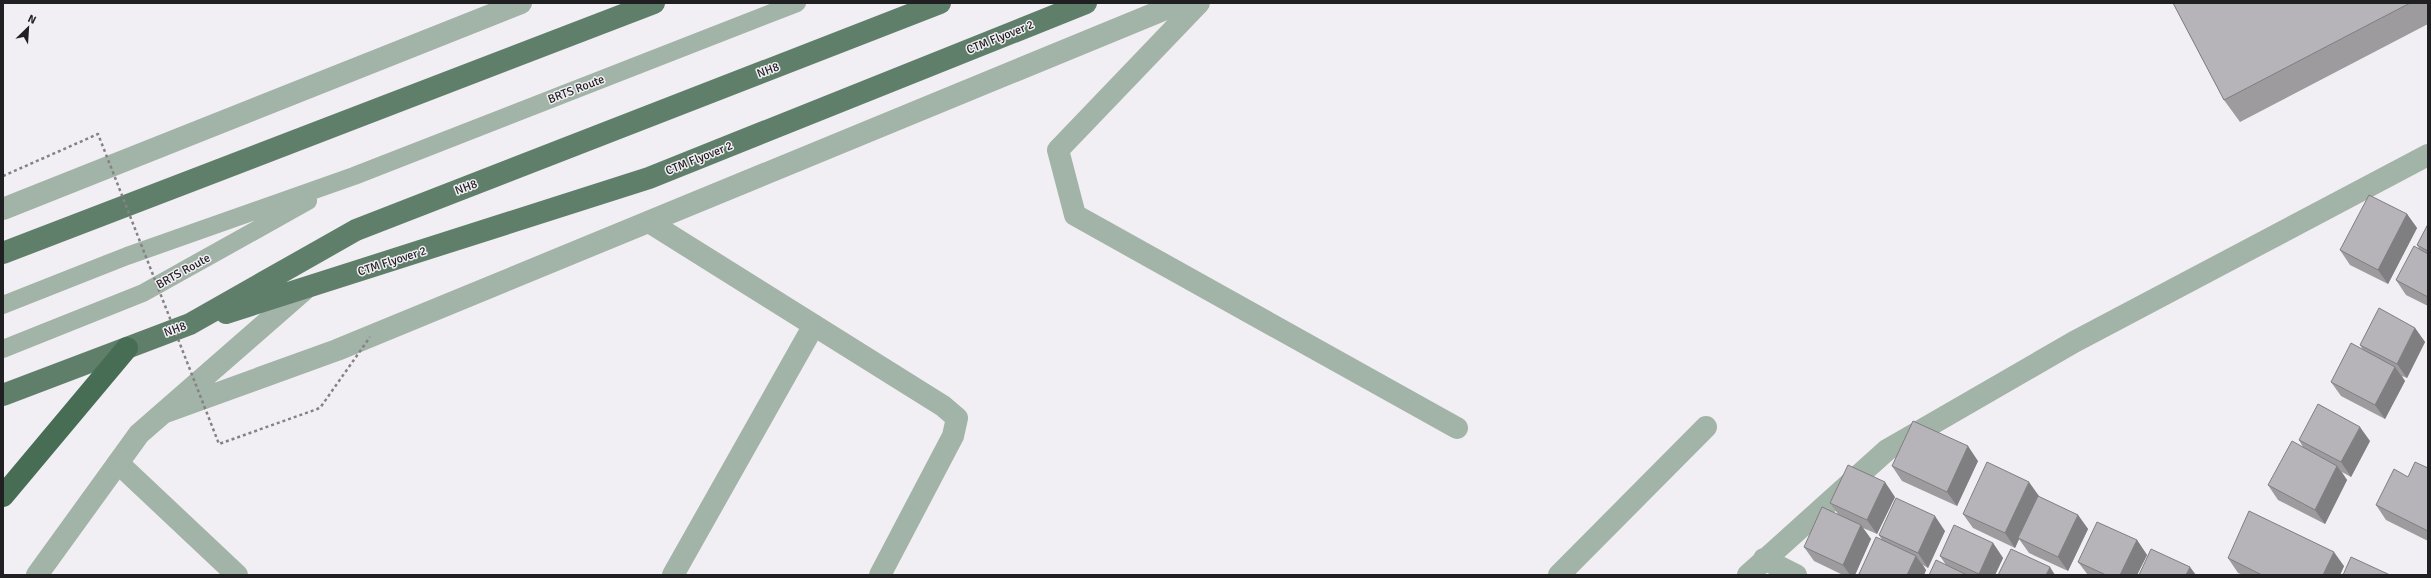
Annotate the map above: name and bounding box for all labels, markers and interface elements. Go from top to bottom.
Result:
north arrow [8,8,48,48]
text: N [26,12,38,27]
street label: CTM Flyover 2 [964,17,1036,58]
street label: NH8 [755,59,781,82]
street label: BRTS Route [546,72,607,107]
street label: CTM Flyover 2 [663,138,735,179]
street label: NH8 [453,176,479,199]
street label: CTM Flyover 2 [356,243,428,280]
street label: BRTS Route [154,250,213,292]
street label: NH8 [162,318,188,341]

